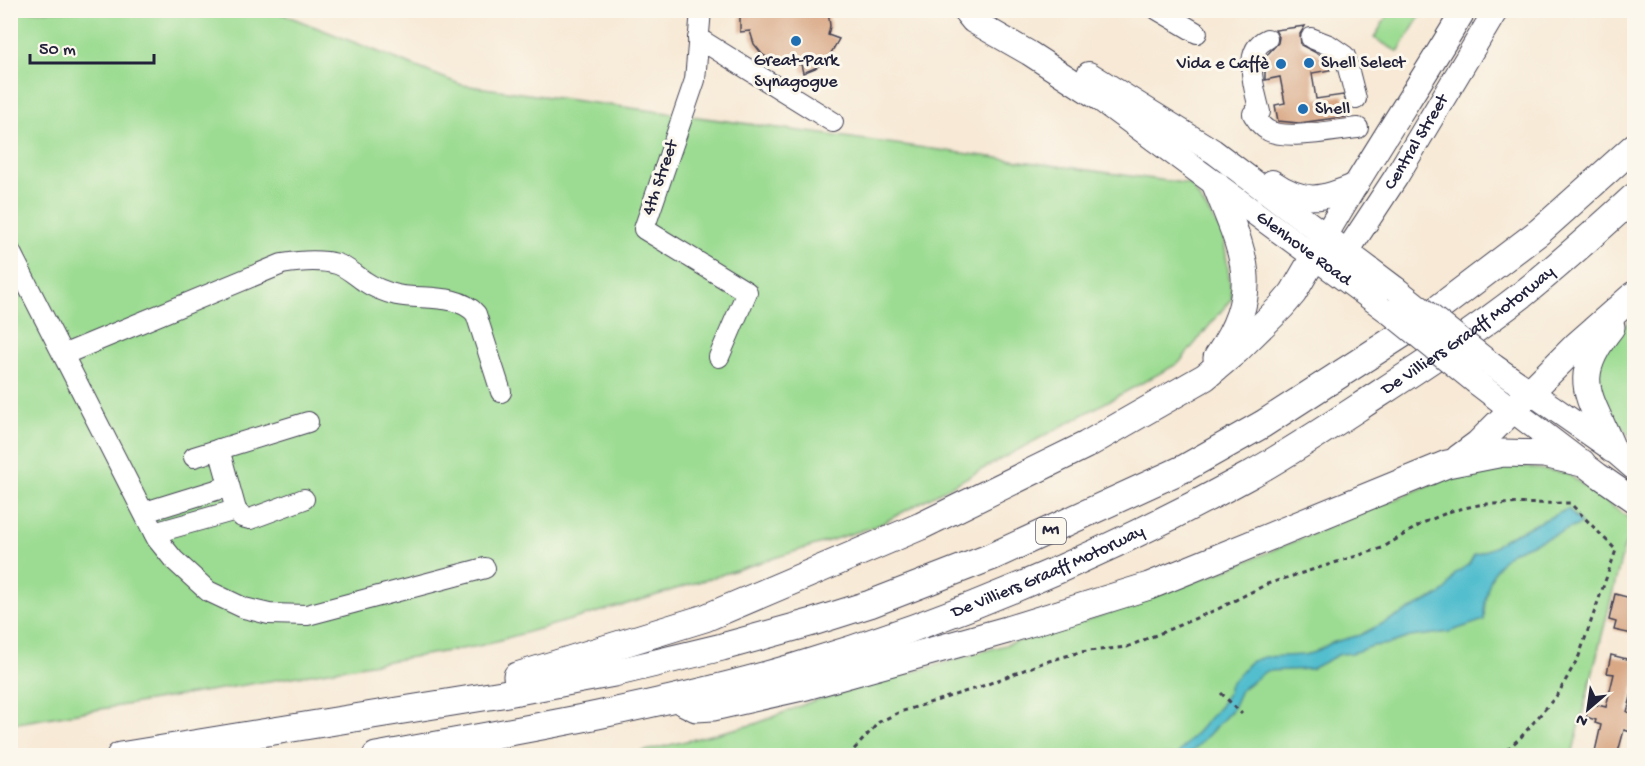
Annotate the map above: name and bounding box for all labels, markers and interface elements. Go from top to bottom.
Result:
scale bar [30,27,154,65]
marker: Great-Park Synagogue [789,34,803,48]
text: 50 m [39,40,76,61]
place label: Great-Park Synagogue [754,51,840,93]
place label: Shell Select [1321,53,1407,74]
place label: Vida e Caffè [1176,54,1270,75]
marker: Shell Select [1302,56,1316,70]
marker: Vida e Caffè [1274,57,1288,71]
street label: Central Street [1380,89,1454,194]
place label: Shell [1315,99,1350,120]
marker: Shell [1296,102,1310,116]
street label: 4th Street [638,136,684,218]
street label: Glenhove Road [1252,207,1356,292]
street label: De Villiers Graaff Motorway [1377,261,1559,401]
road number: M1 [1036,518,1066,544]
street label: De Villiers Graaff Motorway [948,521,1148,624]
north arrow [1558,679,1618,739]
text: N [1573,708,1592,730]

